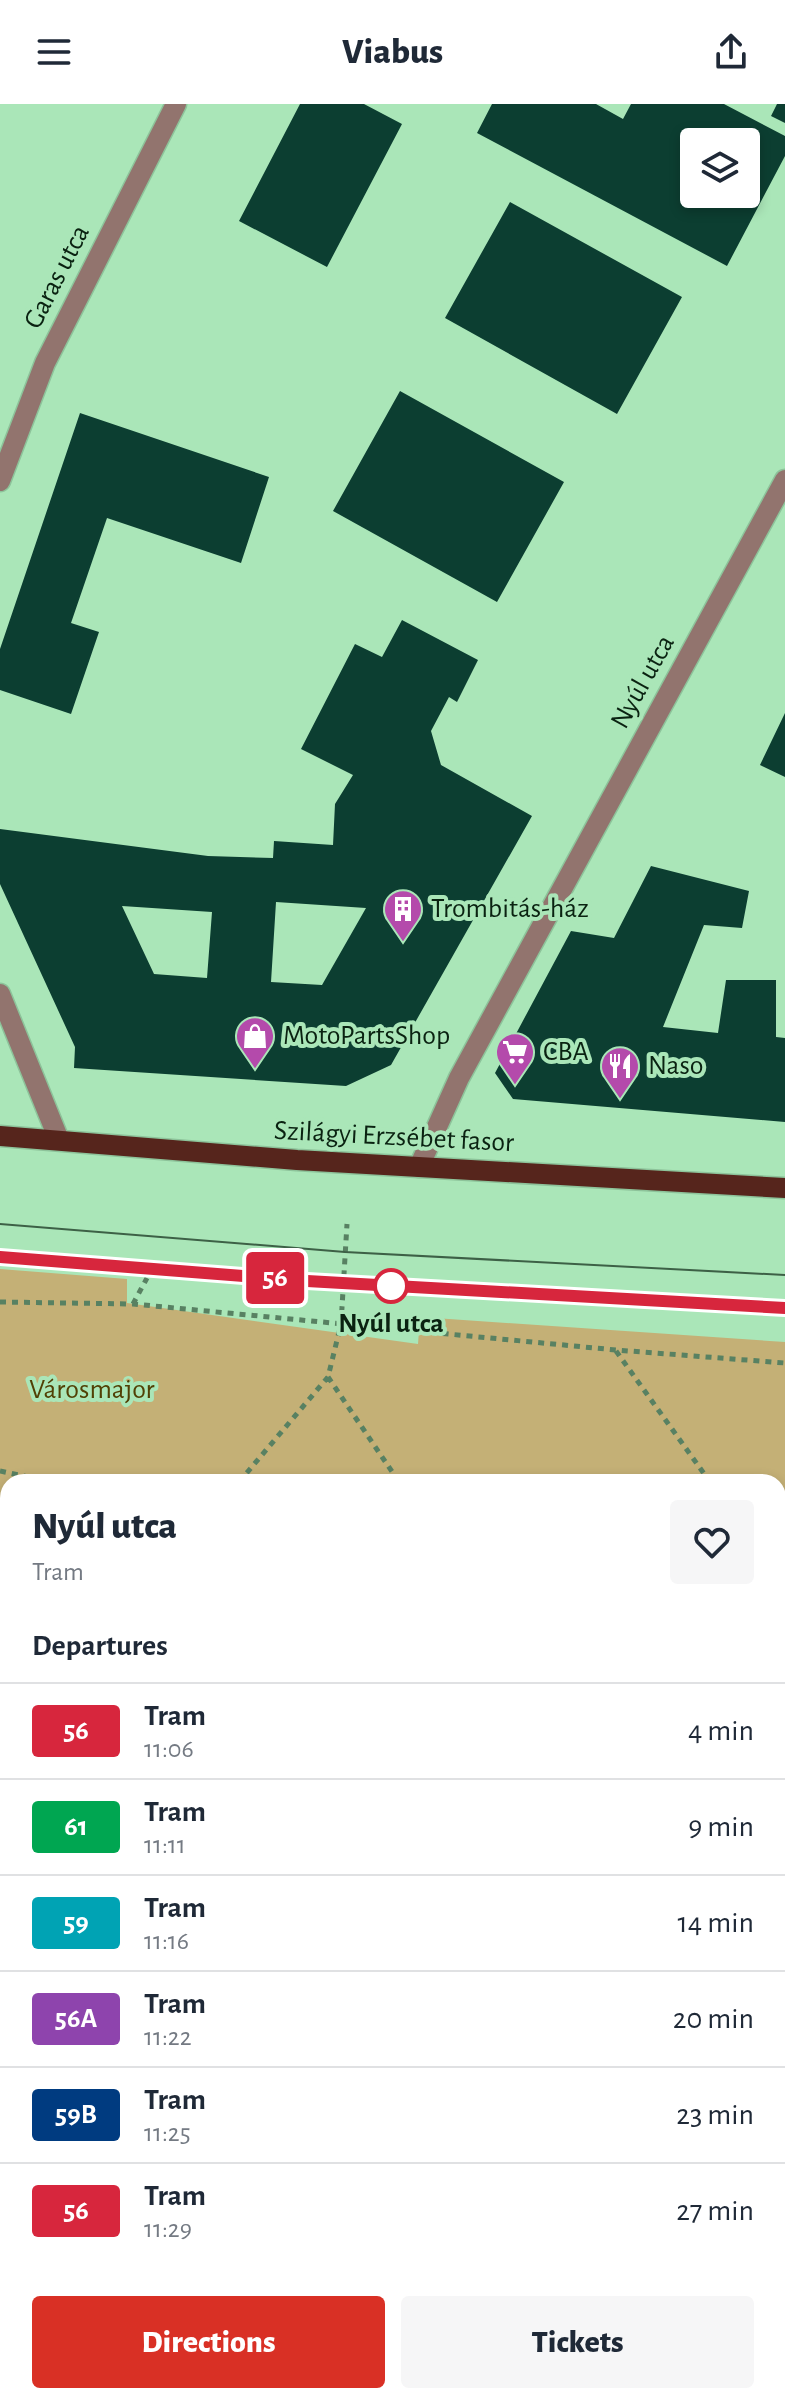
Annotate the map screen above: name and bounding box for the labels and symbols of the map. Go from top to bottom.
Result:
street label: Garas utca [19,221,95,333]
street label: Nyúl utca [606,630,680,734]
building icon: Trombitás-ház [382,888,424,943]
place label: Trombitás-ház [431,895,589,923]
shop icon: MotoPartsShop [234,1015,276,1070]
place label: MotoPartsShop [283,1022,450,1050]
supermarket icon: CBA [494,1031,536,1086]
place label: CBA [543,1038,589,1066]
restaurant icon: Naso [599,1045,641,1100]
place label: Naso [648,1052,704,1080]
street label: Szilágyi Erzsébet fasor [273,1117,515,1157]
line badge: 56 [239,1252,311,1304]
marker: Nyúl utca [374,1269,408,1303]
place label: Nyúl utca [338,1310,444,1338]
park label: Városmajor [29,1376,155,1404]

